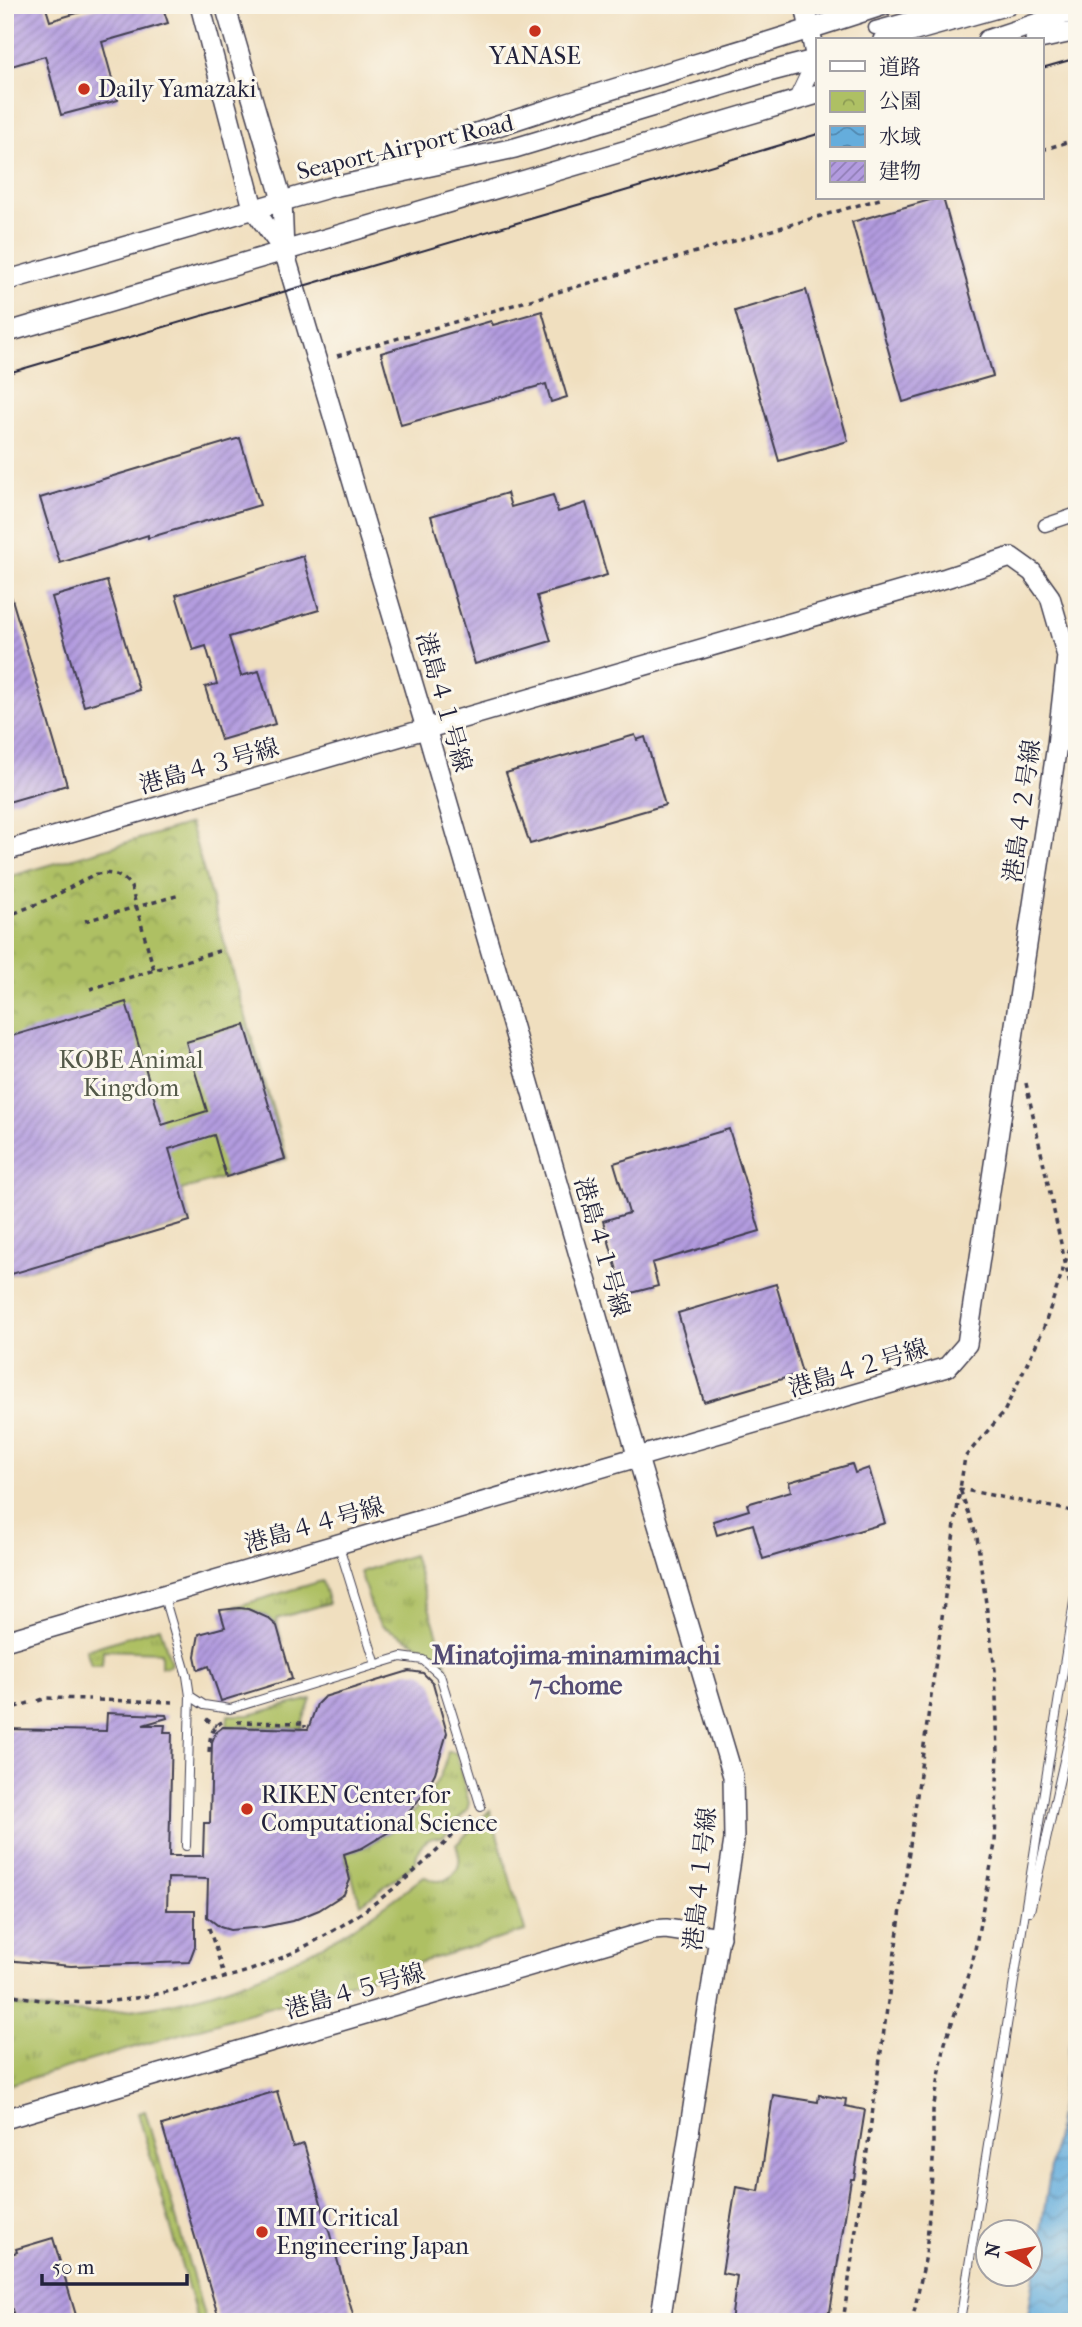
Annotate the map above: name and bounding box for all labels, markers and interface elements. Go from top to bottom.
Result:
marker: YANASE [527,23,543,39]
legend [816,38,1044,200]
place label: YANASE [488,42,581,70]
text: 道路 [879,55,921,79]
place label: Daily Yamazaki [98,75,256,103]
marker: Daily Yamazaki [76,81,92,97]
text: 公園 [879,89,921,113]
street label: Seaport-Airport Road [294,108,517,186]
text: 水域 [879,125,921,149]
text: 建物 [879,159,921,183]
street label: 港島４１号線 [411,629,477,775]
street label: 港島４３号線 [136,733,282,799]
street label: 港島４２号線 [998,738,1046,884]
park label: KOBE Animal Kingdom [59,1046,204,1102]
street label: 港島４１号線 [569,1174,635,1320]
street label: 港島４２号線 [785,1334,931,1402]
street label: 港島４４号線 [241,1492,387,1558]
district label: Minatojima-minamimachi 7-chome [432,1640,721,1701]
place label: RIKEN Center for Computational Science [261,1781,498,1837]
marker: RIKEN Center for Computational Science [239,1801,255,1817]
street label: 港島４１号線 [679,1806,721,1952]
street label: 港島４５号線 [282,1958,428,2024]
place label: IMI Critical Engineering Japan [276,2204,469,2260]
north arrow [974,2218,1044,2288]
marker: IMI Critical Engineering Japan [254,2224,270,2240]
text: N [981,2241,1005,2259]
scale bar [42,2243,187,2287]
text: 50 m [52,2255,95,2279]

